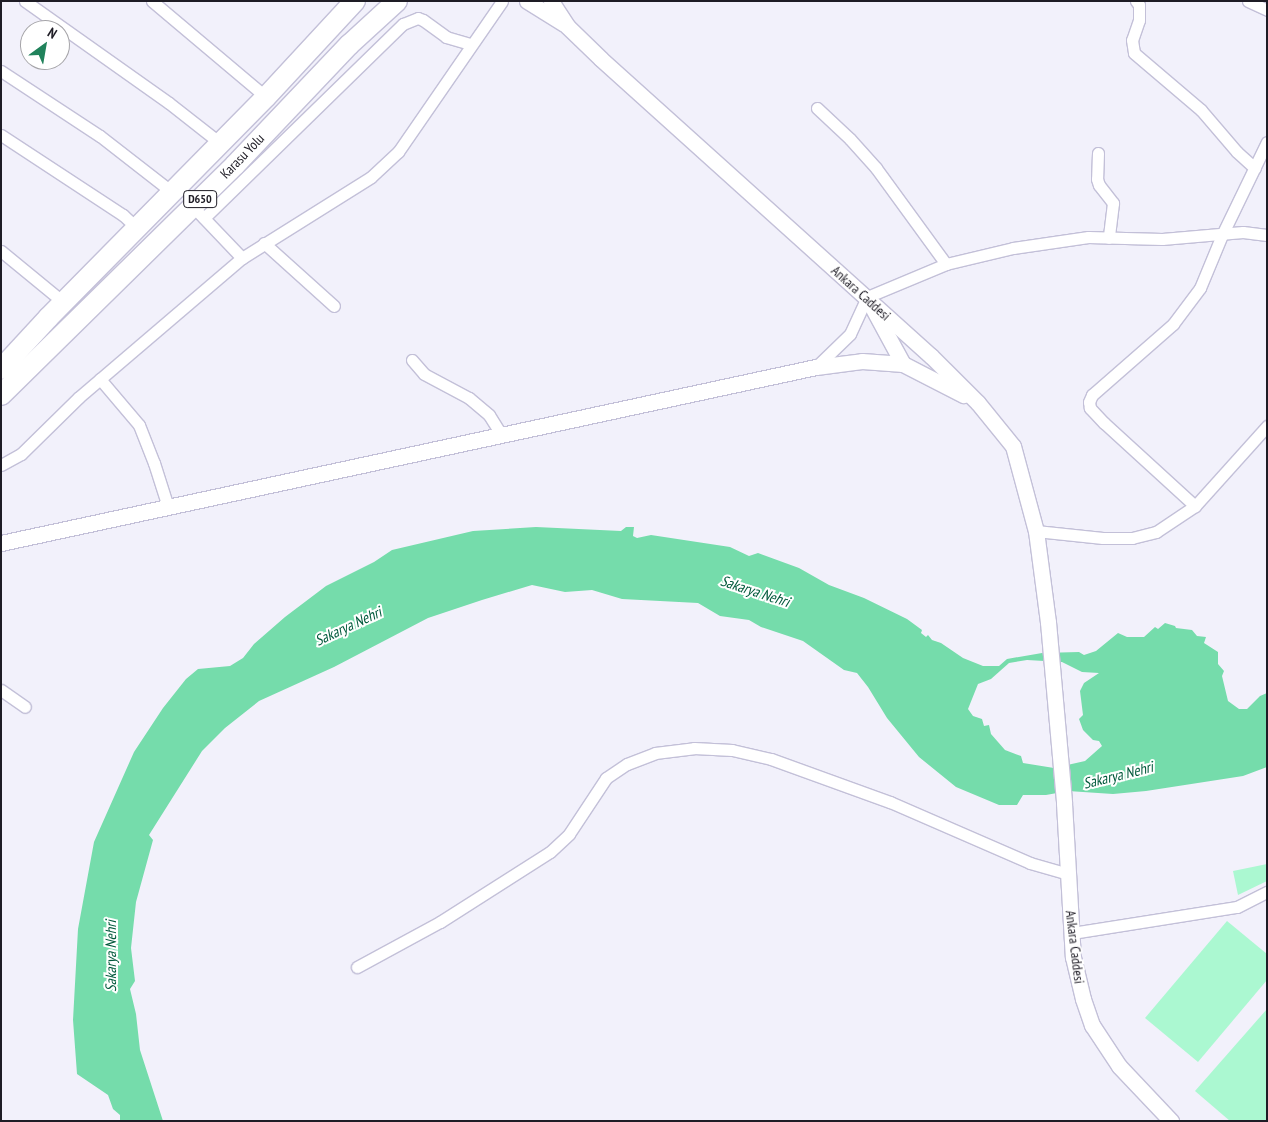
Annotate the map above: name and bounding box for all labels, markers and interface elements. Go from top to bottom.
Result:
north arrow [20,20,70,70]
text: N [44,23,60,43]
street label: Karasu Yolu [216,130,268,182]
road number: D650 [182,190,218,208]
street label: Ankara Caddesi [828,262,894,324]
water label: Sakarya Nehri [718,571,792,611]
water label: Sakarya Nehri [312,603,384,649]
water label: Sakarya Nehri [1081,758,1155,792]
street label: Ankara Caddesi [1062,909,1088,985]
water label: Sakarya Nehri [102,920,120,992]

